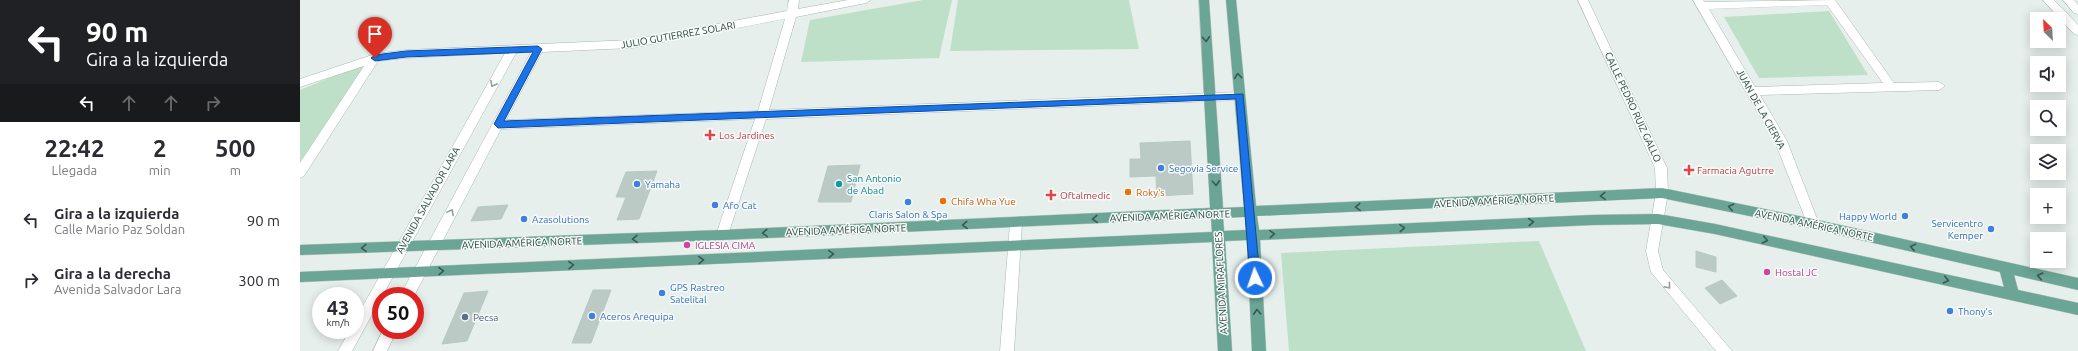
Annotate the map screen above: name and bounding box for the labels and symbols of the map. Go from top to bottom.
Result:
north arrow [2030,12,2066,48]
pin [358,17,392,58]
street label: JULIO GUTIERREZ SOLARI [620,19,736,51]
one-way arrow [1202,36,1211,42]
street label: CALLE PEDRO RUIZ GALLO [1603,50,1663,164]
street label: JUAN DE LA CIERVA [1734,67,1788,151]
one-way arrow [1233,73,1242,79]
one-way arrow [490,80,497,87]
marker: Los Jardines [704,129,716,141]
place label: Los Jardines [719,130,774,141]
street label: AVENIDA SALVADOR LARA [394,144,462,255]
marker: Segovia Service [1156,163,1166,173]
place label: Segovia Service [1169,163,1238,174]
marker: Farmacia Agutrre [1684,165,1694,175]
place label: Farmacia Agutrre [1697,165,1774,176]
place label: San Antonio de Abad [847,173,901,196]
marker: Yamaha [632,179,642,189]
place label: Yamaha [645,179,680,190]
marker: San Antonio de Abad [834,179,844,189]
one-way arrow [1211,180,1220,186]
marker: Roky's [1123,187,1133,197]
place label: Roky's [1136,187,1165,198]
marker: Oftalmedic [1045,189,1057,201]
place label: Oftalmedic [1060,190,1111,201]
street label: AVENIDA AMÉRICA NORTE [1434,191,1555,210]
one-way arrow [1600,191,1606,200]
marker: Chifa Wha Yue [938,196,948,206]
place label: Chifa Wha Yue [951,196,1016,207]
marker: Claris Salon & Spa [903,197,913,207]
marker: Afo Cat [710,200,720,210]
place label: Afo Cat [723,200,757,211]
one-way arrow [1355,203,1361,212]
one-way arrow [1728,203,1735,212]
street label: AVENIDA AMÉRICA NORTE [1754,206,1875,243]
street label: AVENIDA AMÉRICA NORTE [1110,207,1231,224]
one-way arrow [446,209,454,217]
place label: Claris Salon & Spa [869,209,947,220]
place label: Happy World [1839,211,1897,222]
marker: Happy World [1900,211,1910,221]
marker: Azasolutions [519,214,529,224]
place label: Azasolutions [532,214,589,225]
one-way arrow [1092,215,1098,224]
one-way arrow [1528,218,1535,227]
place label: Servicentro Kemper [1932,218,1983,241]
street label: AVENIDA AMÉRICA NORTE [786,221,907,238]
one-way arrow [962,221,968,229]
one-way arrow [1399,224,1405,233]
marker: Servicentro Kemper [1986,224,1996,234]
one-way arrow [762,229,768,238]
one-way arrow [1269,230,1275,238]
street label: AVENIDA MIRAFLORES [1213,232,1229,334]
street label: AVENIDA AMÉRICA NORTE [462,234,583,251]
one-way arrow [632,234,638,243]
one-way arrow [1762,236,1768,244]
marker: IGLESIA CIMA [682,240,692,250]
place label: IGLESIA CIMA [695,240,756,251]
one-way arrow [361,244,367,252]
one-way arrow [1910,244,1916,252]
one-way arrow [828,250,834,258]
one-way arrow [698,255,704,264]
position arrow [1234,257,1276,299]
one-way arrow [568,261,574,269]
one-way arrow [438,266,444,275]
marker: Hostal JC [1762,267,1772,277]
place label: Hostal JC [1775,267,1817,278]
one-way arrow [2037,272,2043,280]
one-way arrow [1943,275,1950,283]
one-way arrow [1664,281,1671,288]
place label: GPS Rastreo Satelital [670,282,725,305]
speed limit sign: 50 [372,287,424,339]
marker: GPS Rastreo Satelital [657,288,667,298]
marker: Thony's [1945,306,1955,316]
place label: Thony's [1958,306,1992,317]
one-way arrow [1252,309,1261,315]
marker: Aceros Arequipa [587,311,597,321]
place label: Aceros Arequipa [600,311,674,322]
marker: Pecsa [460,312,470,322]
place label: Pecsa [473,312,498,323]

